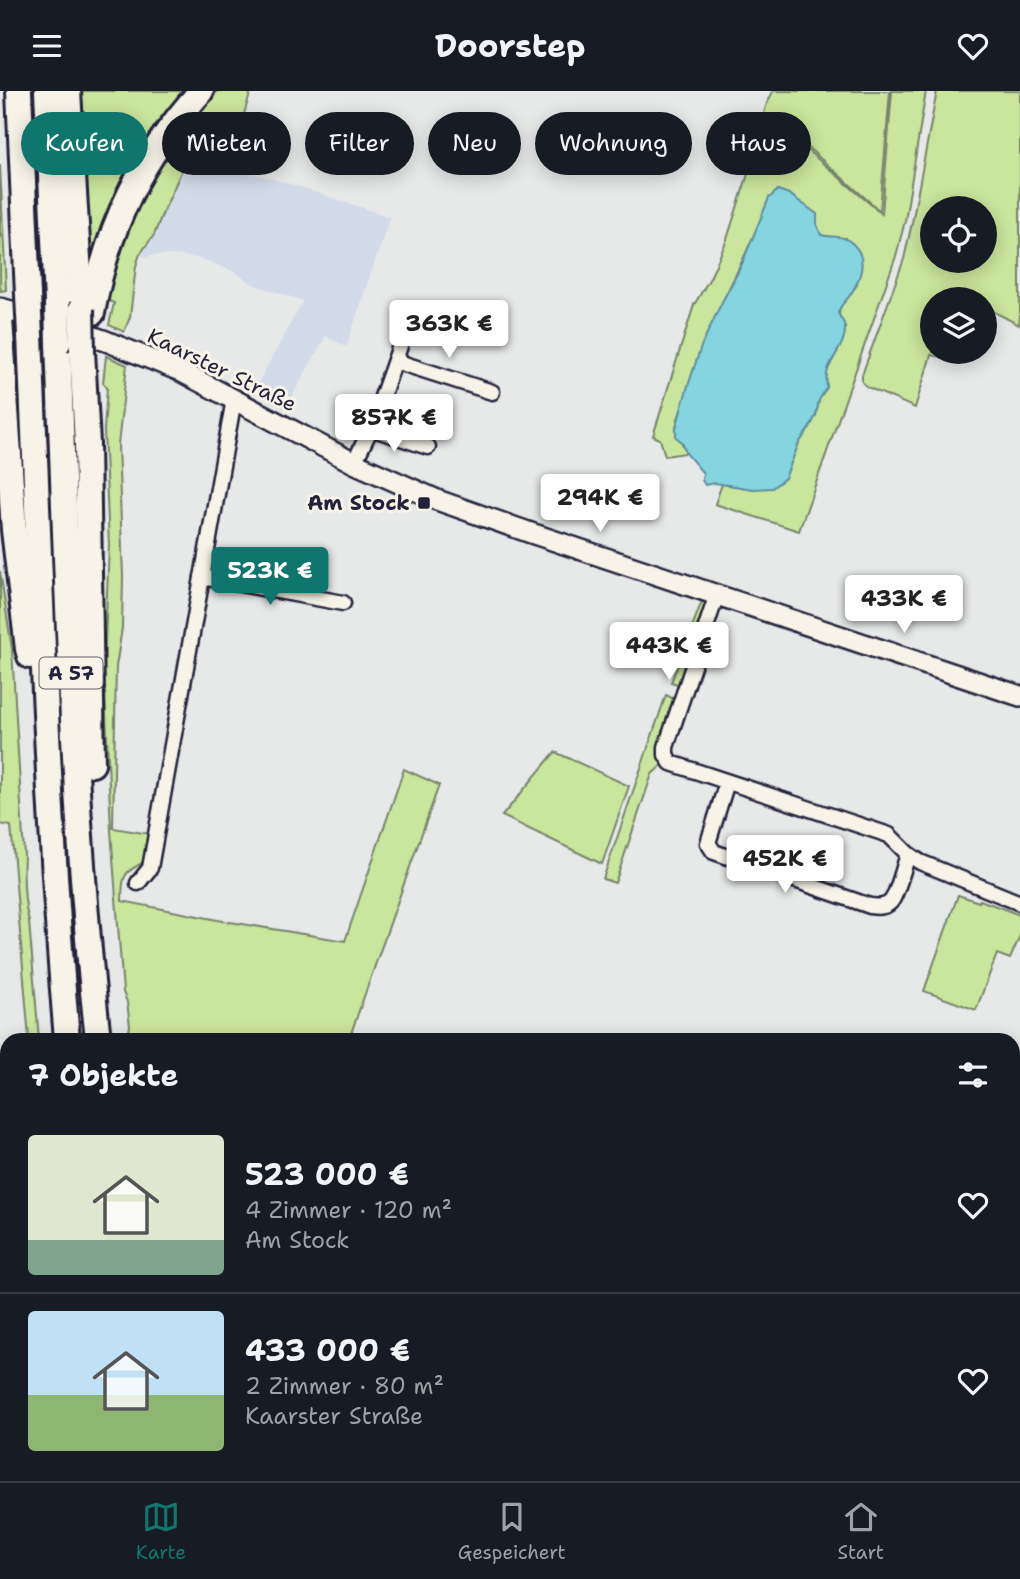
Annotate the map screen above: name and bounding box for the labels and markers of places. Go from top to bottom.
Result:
pin: 363K € [392,301,506,360]
pin: 857K € [337,395,451,454]
pin: 294K € [543,475,657,534]
place label: Am Stock [307,489,410,517]
marker: Am Stock [416,495,432,511]
pin: 523K € [213,547,327,607]
pin: 433K € [847,575,961,635]
pin: 443K € [612,623,726,682]
pin: 452K € [728,835,842,895]

